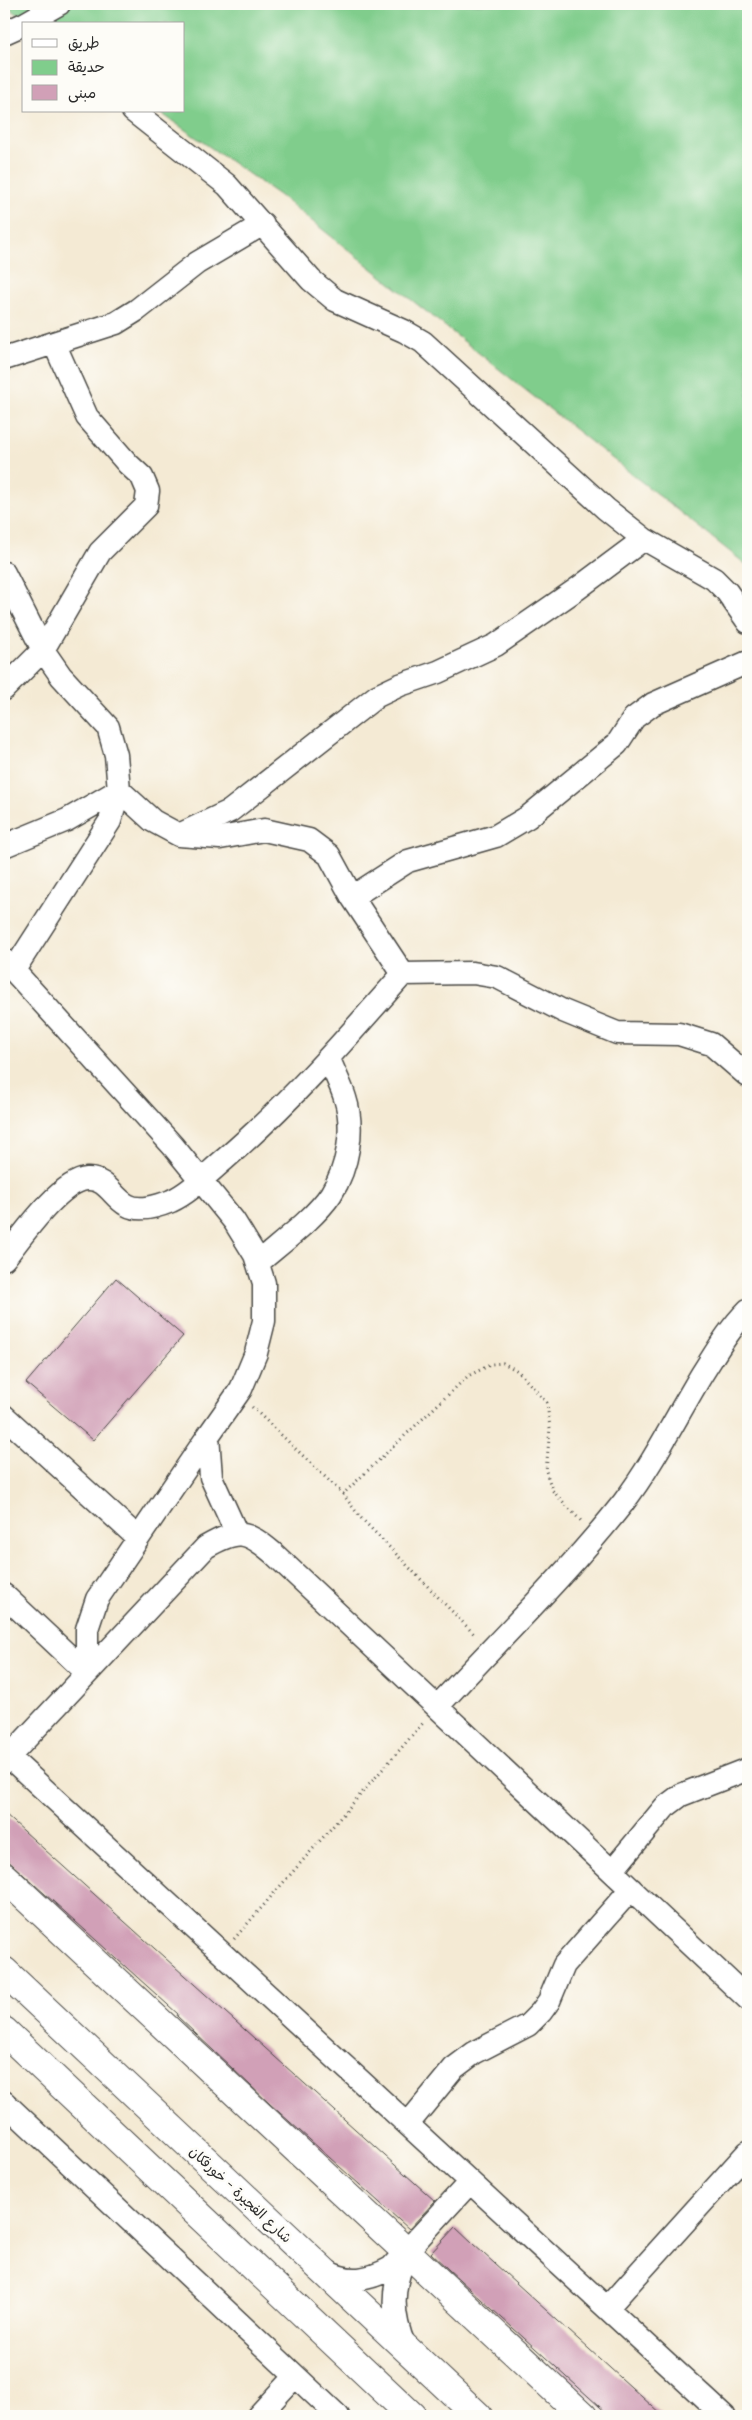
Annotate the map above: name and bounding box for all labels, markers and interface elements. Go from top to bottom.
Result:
legend [22,22,185,112]
text: طريق [68,32,100,52]
text: حديقة [68,56,105,76]
text: مبنى [68,82,96,103]
street label: شارع الفجيرة - خورفكان [185,2141,296,2247]

